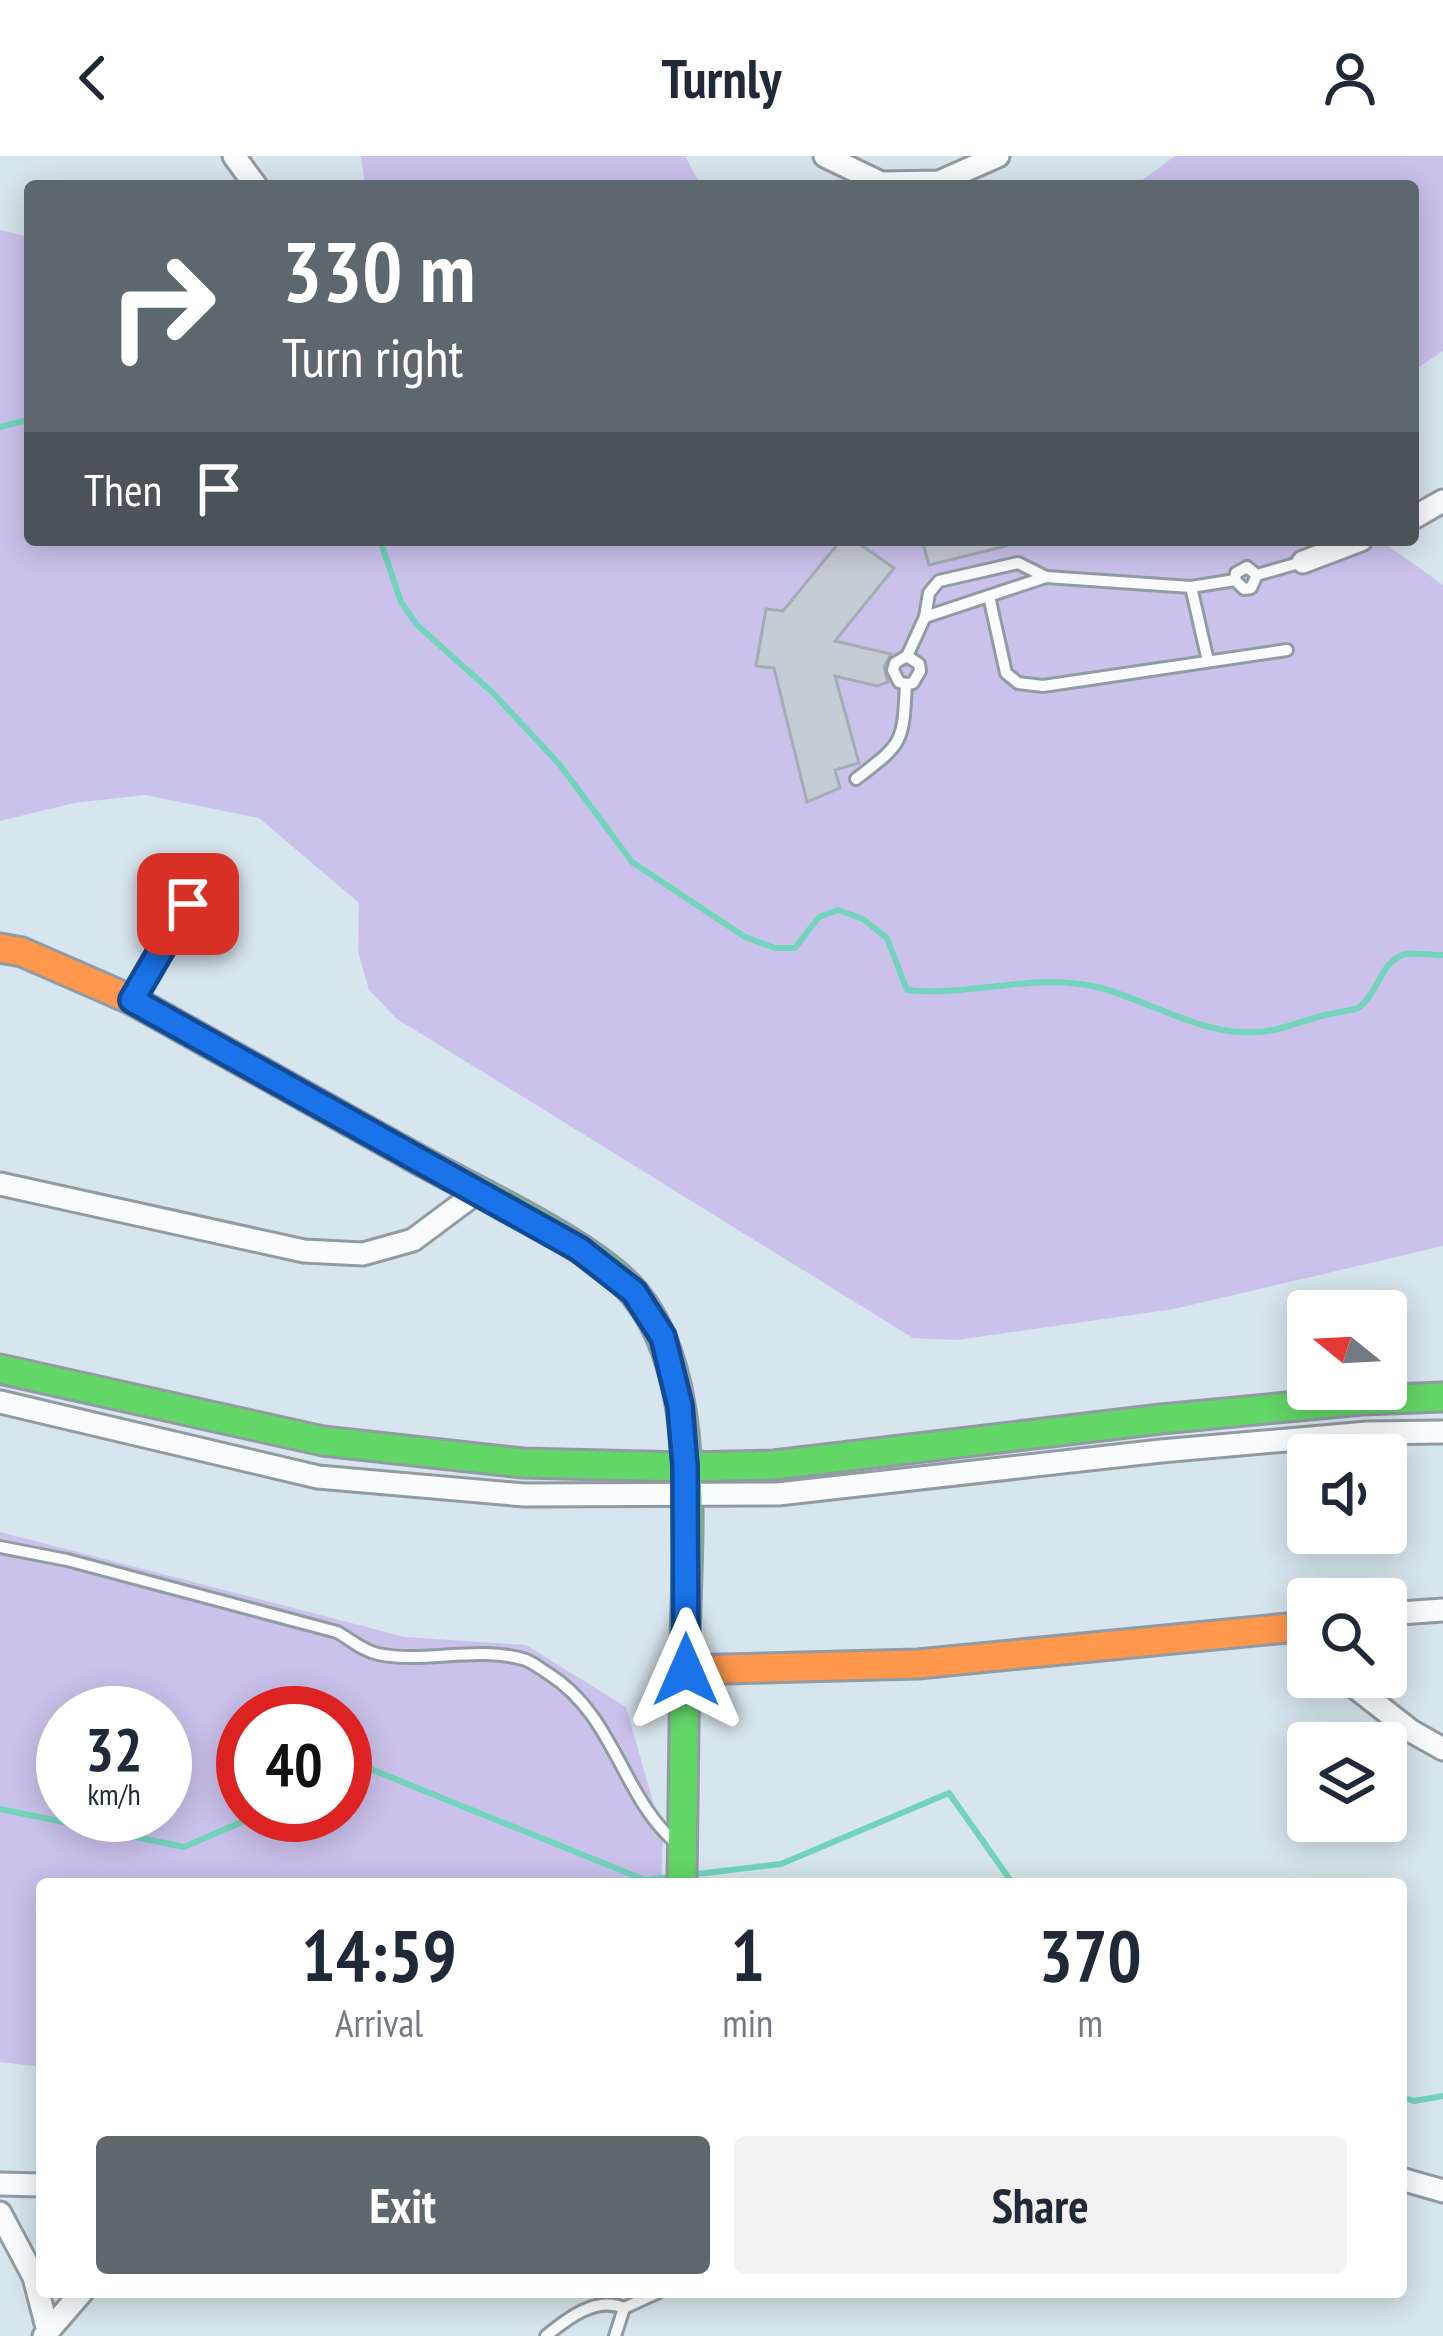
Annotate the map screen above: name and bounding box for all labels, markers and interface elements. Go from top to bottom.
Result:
text: Turnly [662,43,781,113]
icon: back [60,45,126,111]
icon: person [1317,45,1383,111]
text: 330 m [282,216,475,325]
icon: right [84,228,240,384]
text: Turn right [282,322,463,392]
icon: arrive [186,456,252,522]
text: Then [84,460,162,518]
pin [137,853,239,955]
icon: arrive [155,871,221,937]
north arrow [1287,1290,1407,1410]
map controls [1287,1290,1407,1842]
button: sound [1287,1434,1407,1554]
button: search [1287,1578,1407,1698]
position arrow [623,1607,749,1733]
speed limit sign: 40 [216,1686,372,1842]
text: 32 [85,1710,143,1788]
button: layers [1287,1722,1407,1842]
text: km/h [87,1774,141,1813]
text: 14:59 [301,1908,457,2001]
text: 1 [731,1908,765,2001]
text: 370 [1038,1908,1142,2001]
text: Arrival [335,1997,423,2048]
text: min [722,1997,773,2048]
text: m [1077,1997,1103,2048]
button: Exit [96,2136,710,2274]
button: Share [734,2136,1347,2274]

